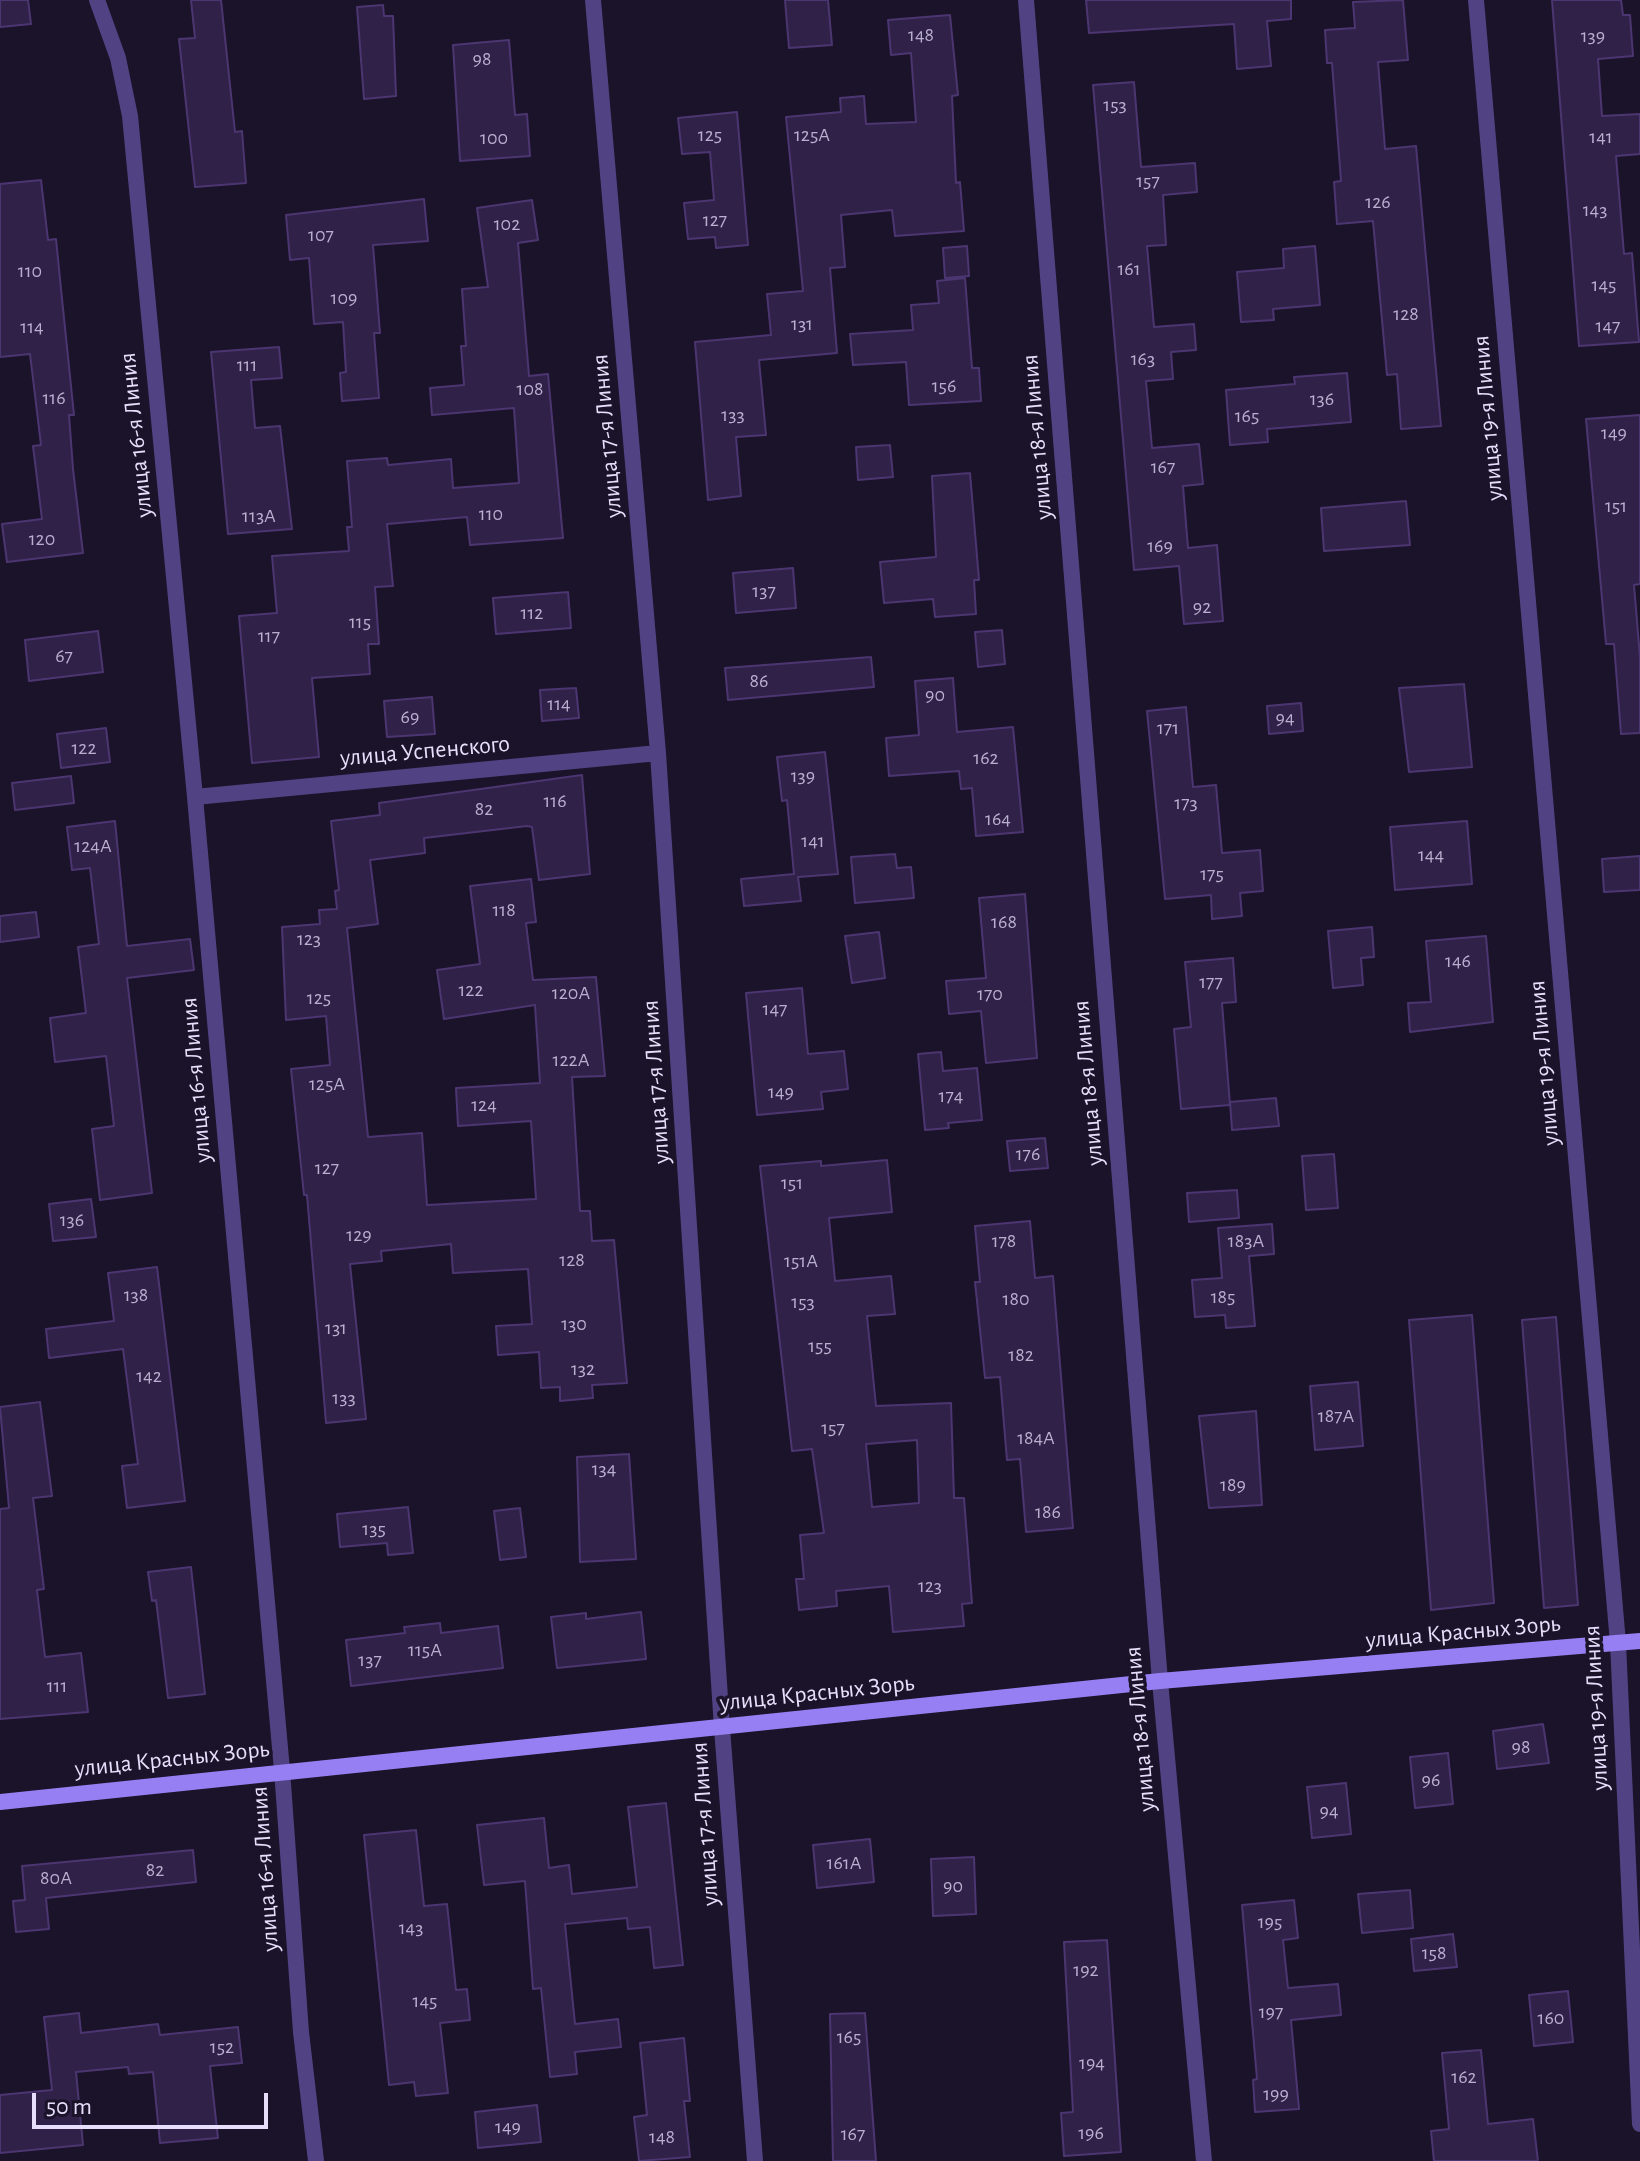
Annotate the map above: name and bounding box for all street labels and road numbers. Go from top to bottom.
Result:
street label: улица 19-я Линия [1466,334,1510,502]
street label: улица 16-я Линия [113,351,159,519]
street label: улица 17-я Линия [585,353,629,519]
street label: улица 18-я Линия [1015,353,1059,521]
street label: улица Успенского [339,729,511,773]
street label: улица 19-я Линия [1522,979,1566,1147]
street label: улица 16-я Линия [174,996,218,1164]
street label: улица 17-я Линия [636,999,676,1165]
street label: улица 18-я Линия [1066,999,1110,1167]
street label: улица Красных Зорь [1364,1609,1562,1655]
street label: улица 19-я Линия [1577,1625,1615,1791]
street label: улица 18-я Линия [1118,1645,1162,1813]
street label: улица Красных Зорь [718,1668,916,1718]
street label: улица Красных Зорь [73,1734,271,1784]
street label: улица 17-я Линия [685,1741,725,1907]
street label: улица 16-я Линия [245,1785,285,1953]

